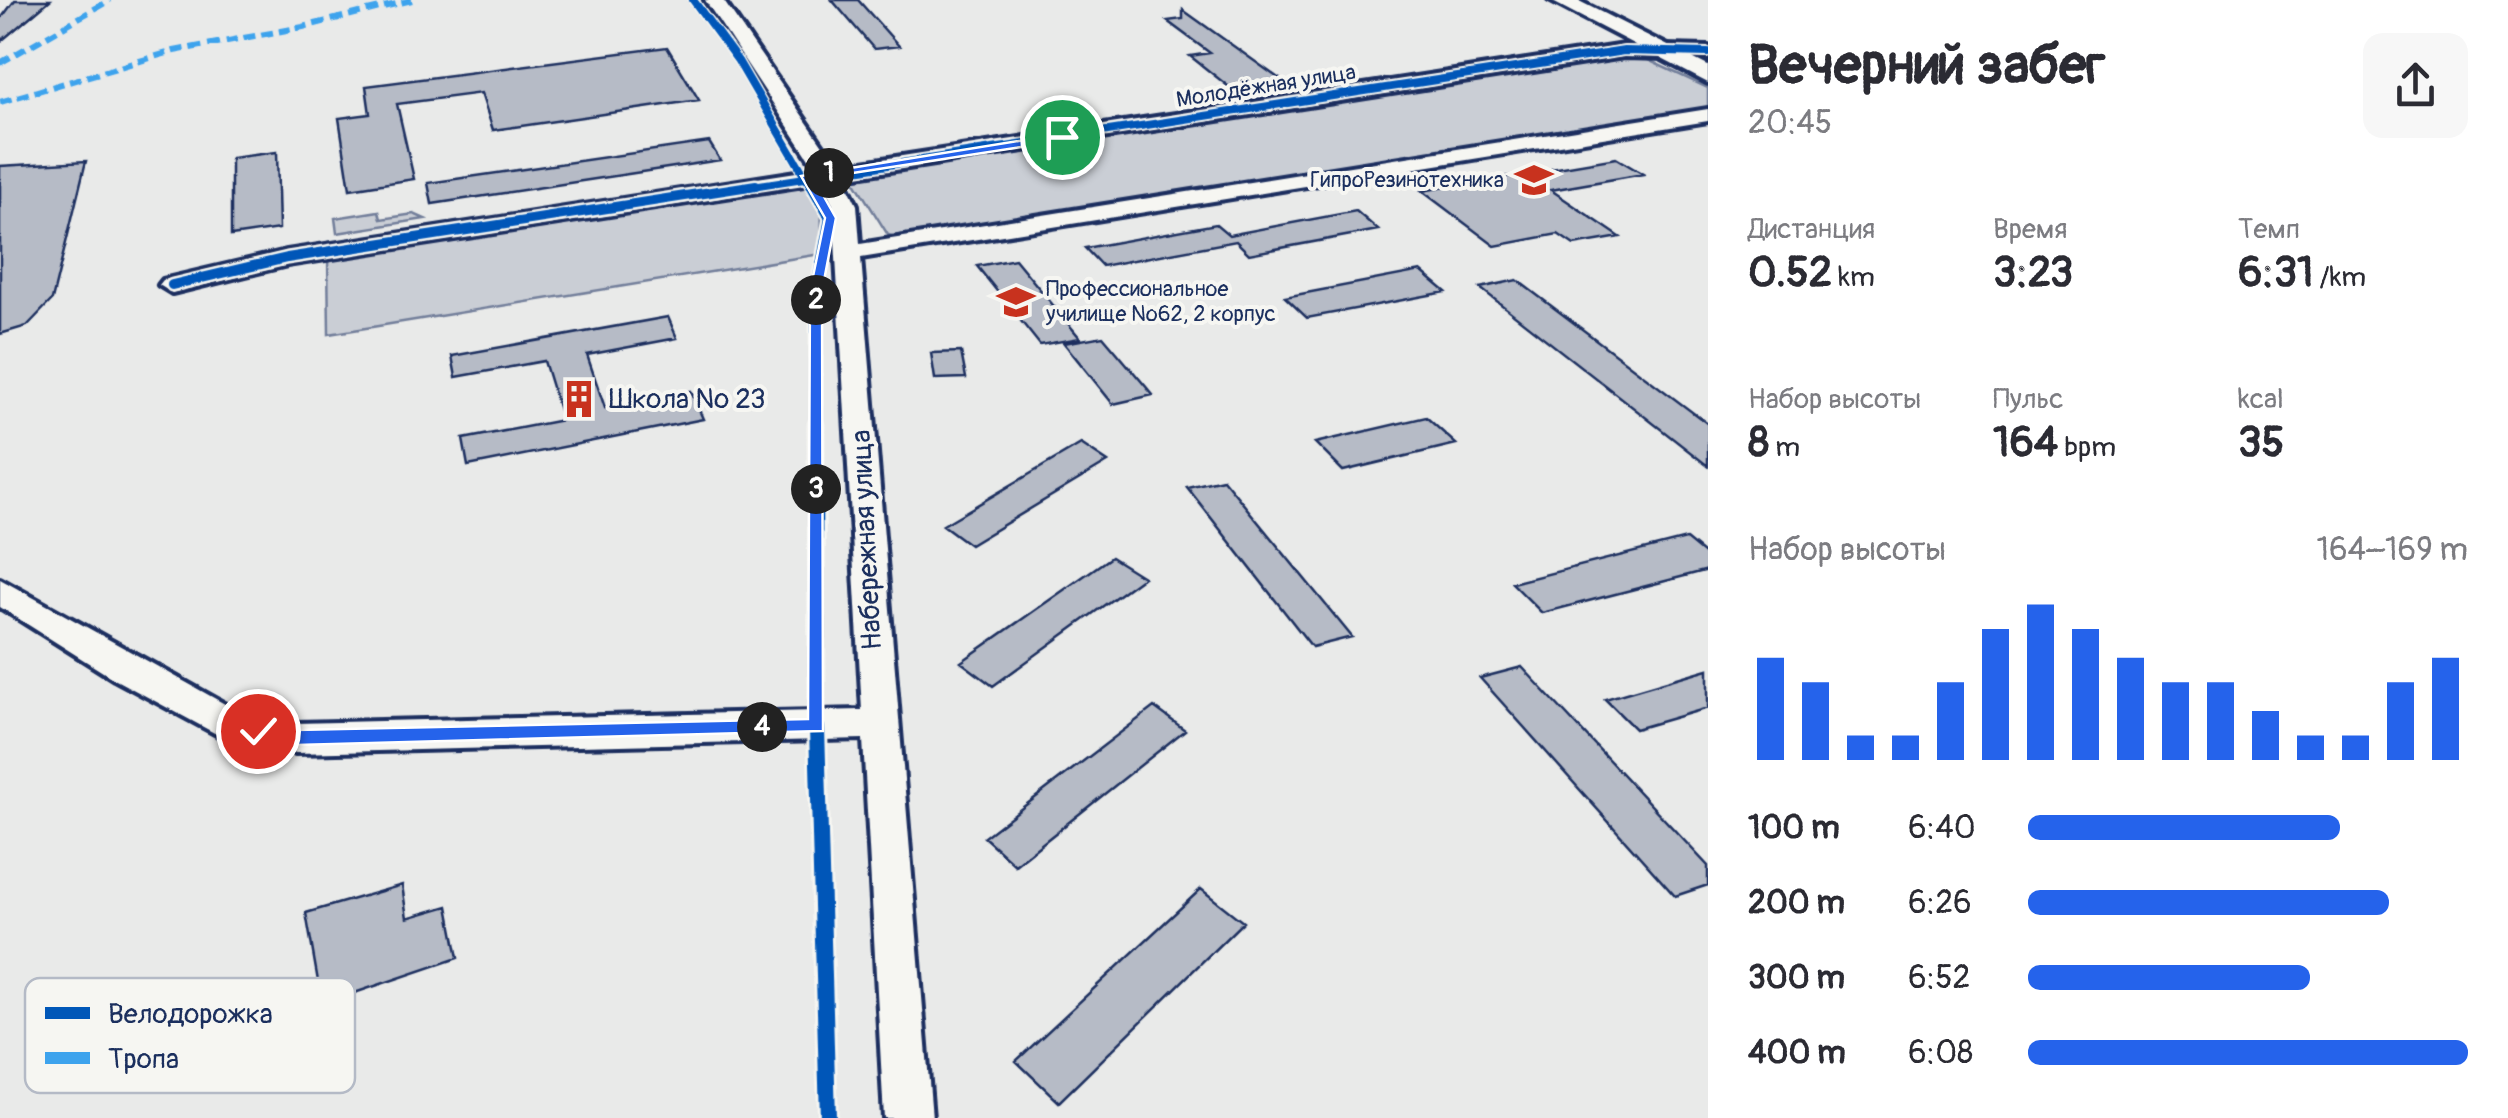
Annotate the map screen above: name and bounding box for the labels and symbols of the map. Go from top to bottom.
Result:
street label: Молодёжная улица [1174,58,1358,114]
pin [1020,95,1105,180]
pin: 1 [804,148,854,198]
school or university icon: ГипроРезинотехника [1513,159,1555,201]
place label: ГипроРезинотехника [1310,166,1504,194]
pin: 2 [791,275,841,325]
place label: Профессиональное училище №62, 2 корпус [1045,275,1276,328]
school or university icon: Профессиональное училище №62, 2 корпус [995,281,1037,323]
building icon: Школа № 23 [558,378,600,420]
place label: Школа № 23 [609,382,766,417]
street label: Набережная улица [844,429,890,651]
pin: 3 [791,464,841,514]
pin [216,689,301,774]
pin: 4 [737,702,787,752]
legend [25,978,355,1093]
text: Велодорожка [108,997,273,1032]
text: Тропа [108,1042,179,1077]

